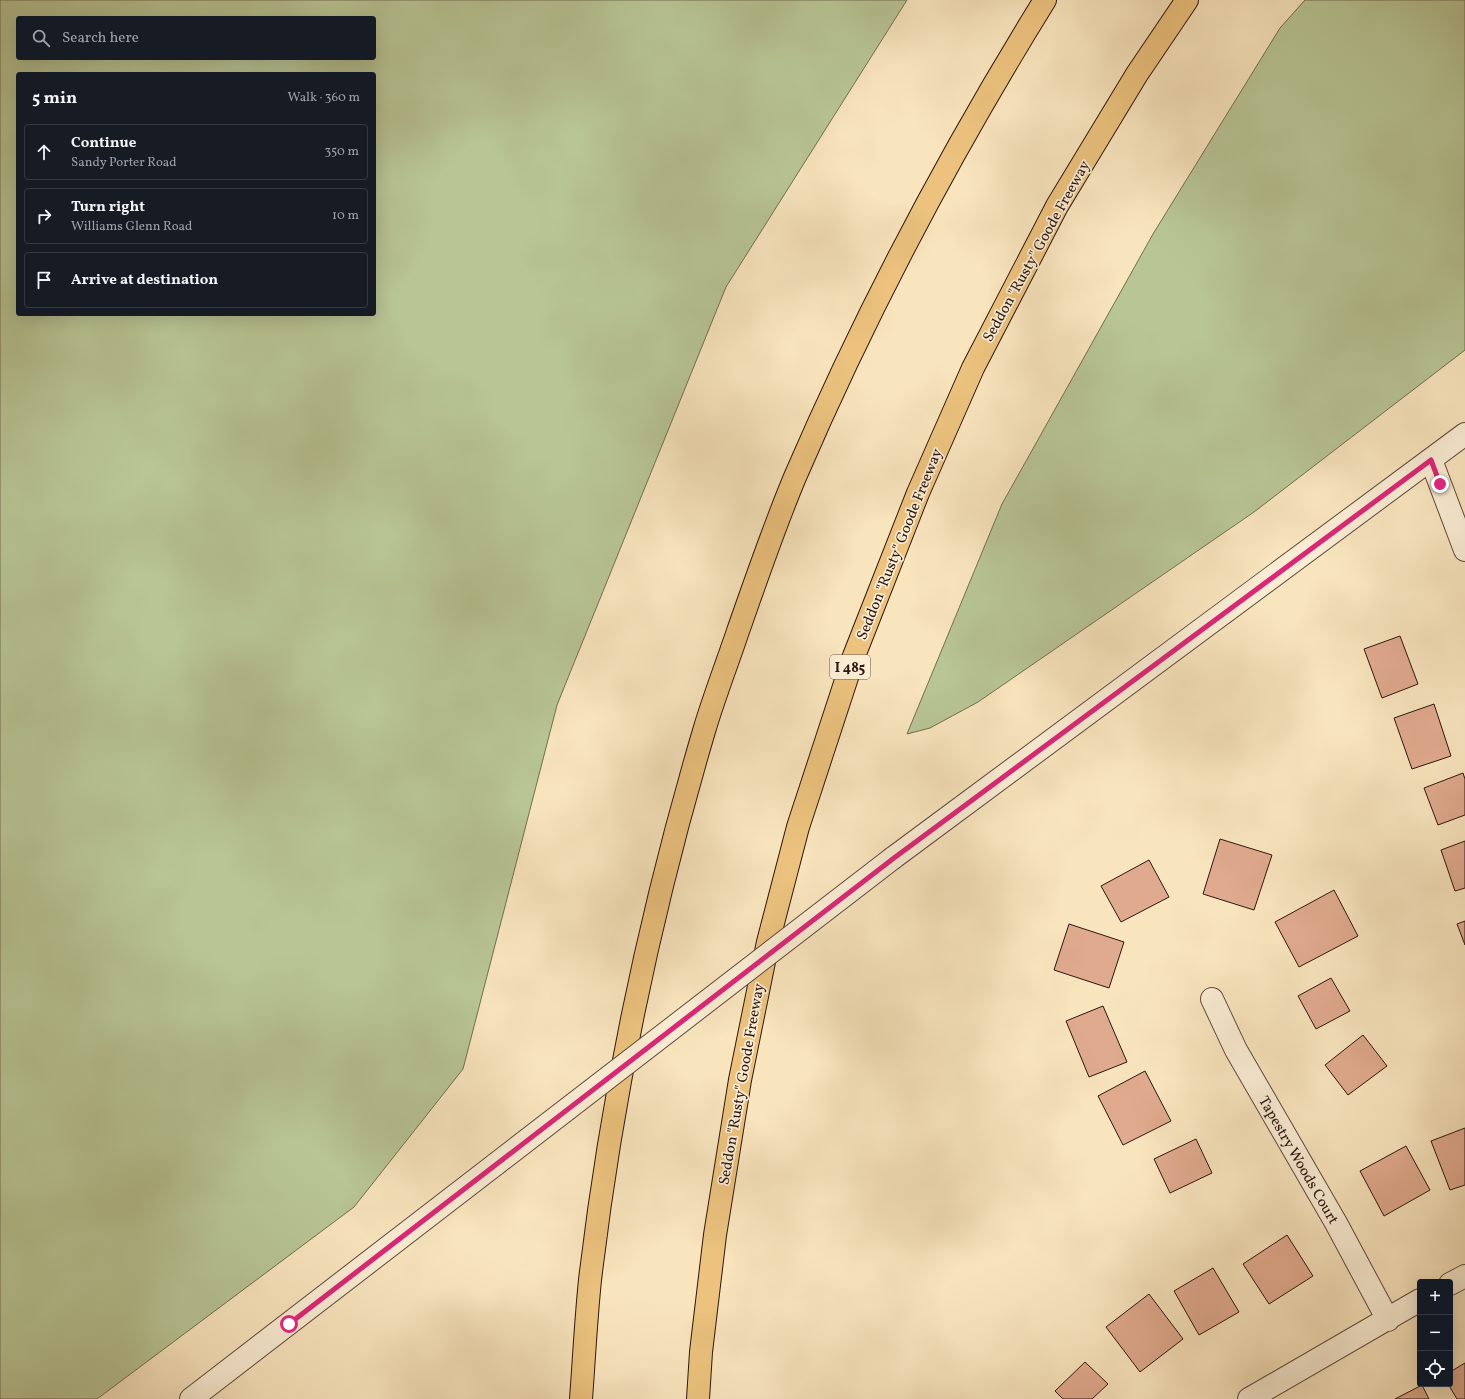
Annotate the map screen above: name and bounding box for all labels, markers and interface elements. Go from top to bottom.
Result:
search box [16,16,376,60]
icon: search [30,27,52,49]
text: Search here [62,28,139,49]
text: 5 min [32,87,77,110]
text: Walk · 360 m [288,89,360,107]
text: Continue [71,133,136,154]
icon: ahead [33,141,55,163]
text: 350 m [324,143,359,161]
text: Sandy Porter Road [71,154,177,172]
street label: Seddon "Rusty" Goode Freeway [979,157,1096,346]
text: Turn right [71,197,145,218]
icon: right [33,205,55,227]
text: 10 m [332,207,359,225]
text: Williams Glenn Road [71,218,192,236]
icon: arrive [33,269,55,291]
text: Arrive at destination [71,270,218,291]
street label: Seddon "Rusty" Goode Freeway [852,446,948,643]
route end [1431,475,1449,493]
road number: I 485 [830,655,870,679]
street label: Seddon "Rusty" Goode Freeway [714,982,771,1187]
street label: Tapestry Woods Court [1252,1093,1343,1229]
map controls [1417,1279,1453,1387]
button: + [1417,1279,1453,1315]
route start [280,1315,298,1333]
button: − [1417,1315,1453,1351]
button: locate [1417,1351,1453,1387]

